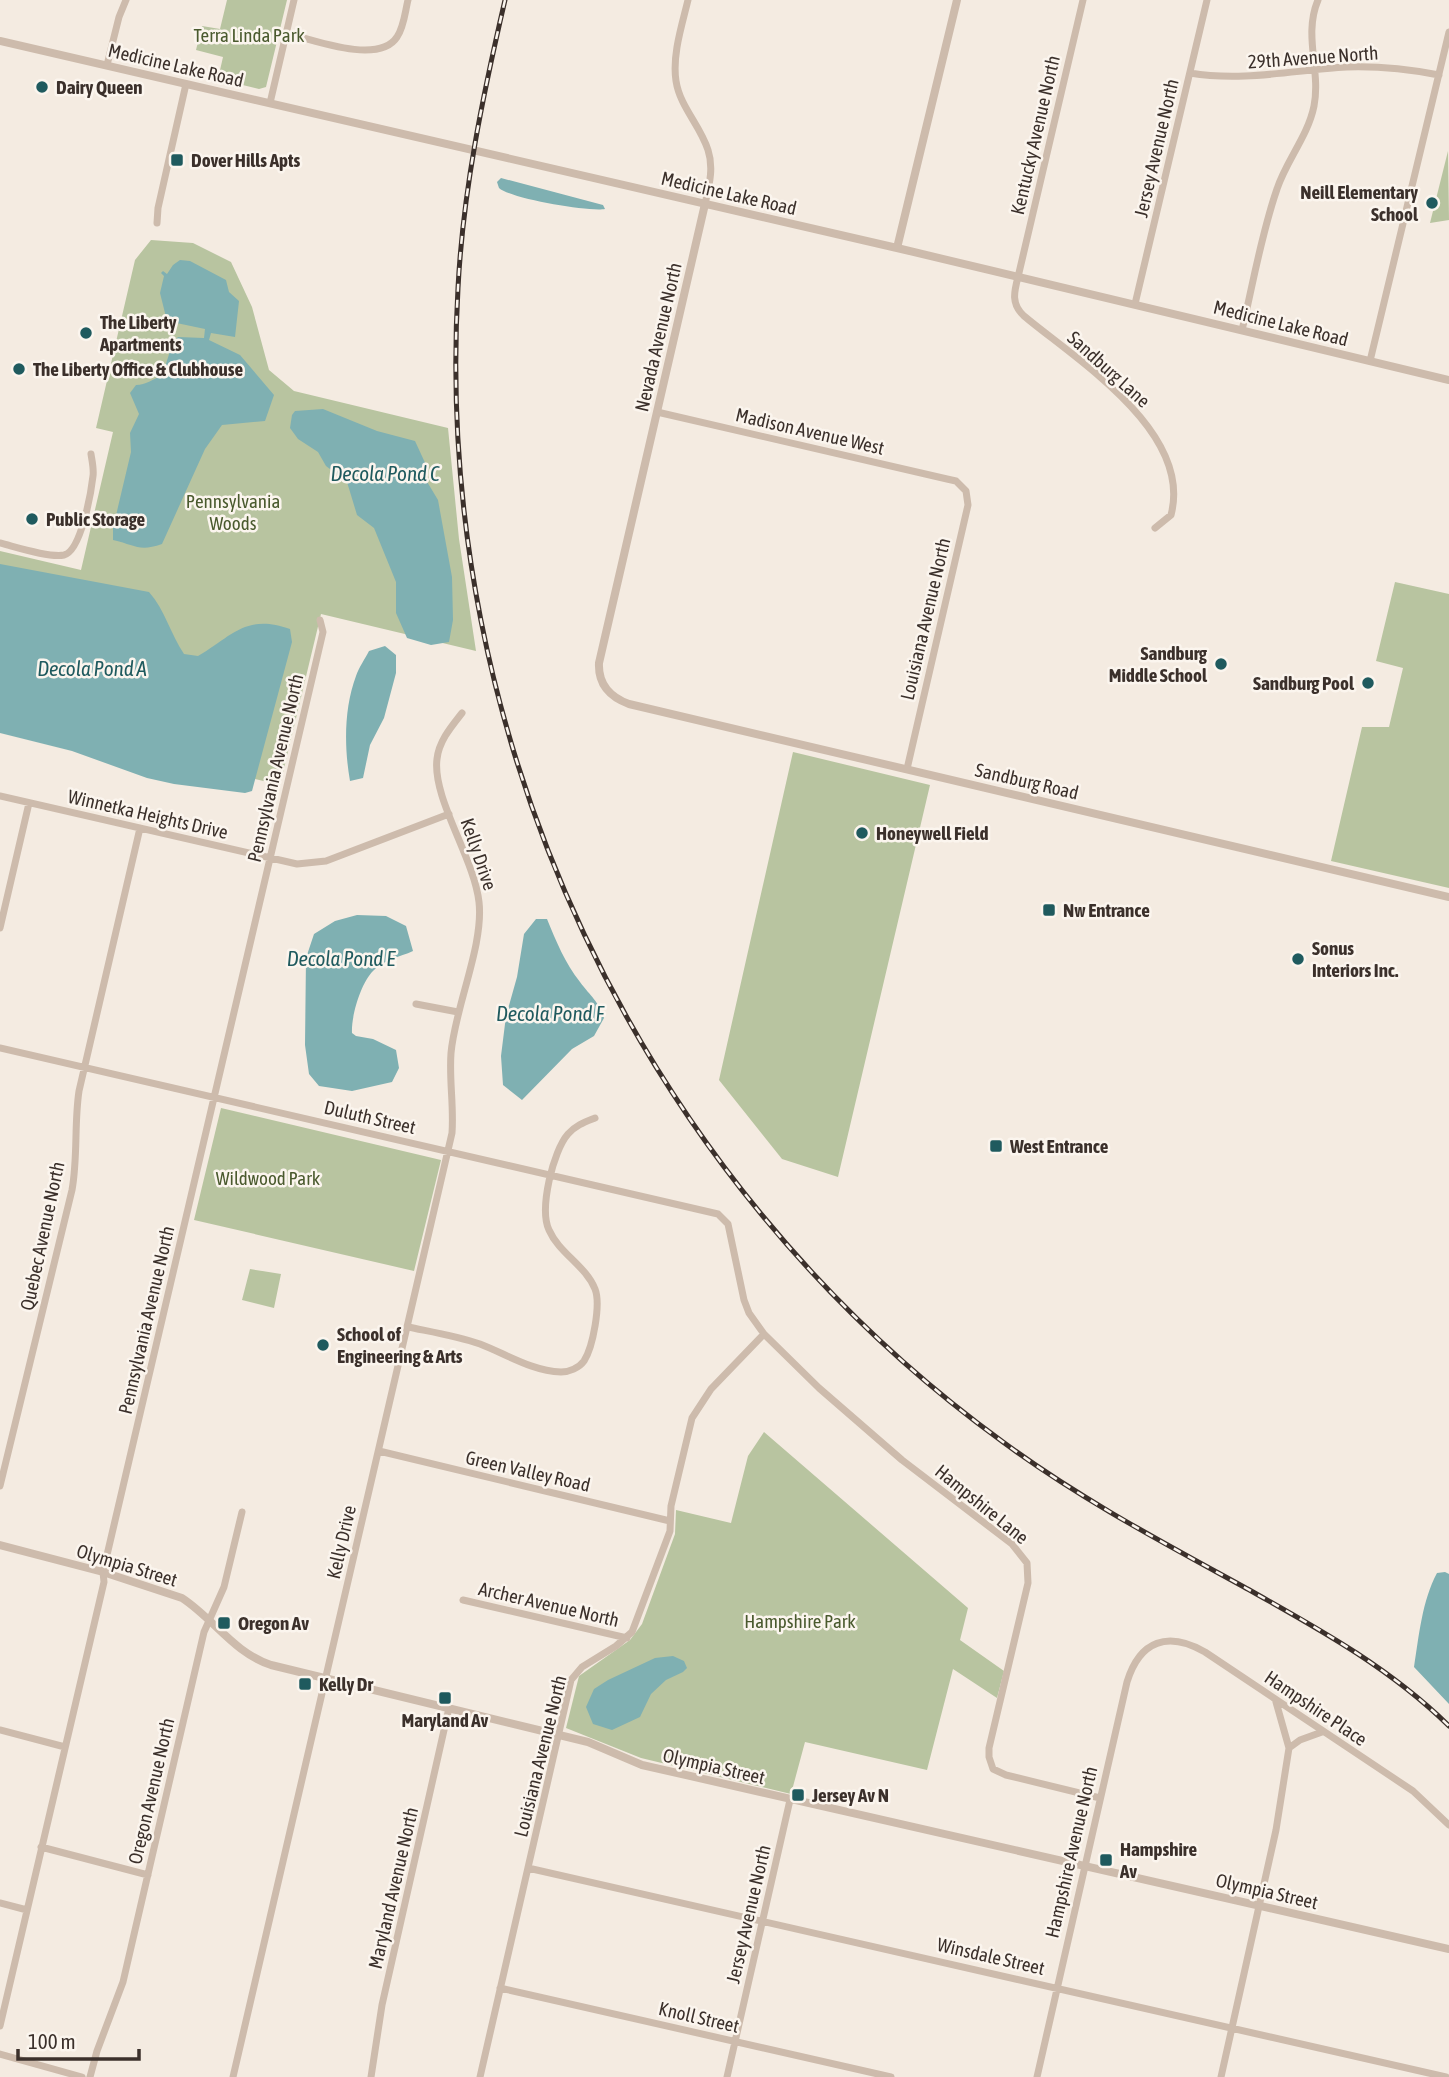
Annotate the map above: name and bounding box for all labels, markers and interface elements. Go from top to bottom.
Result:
park label: Terra Linda Park [193,24,305,46]
street label: Medicine Lake Road [106,39,246,91]
street label: 29th Avenue North [1247,41,1379,73]
street label: Kentucky Avenue North [1006,53,1064,217]
place label: Dairy Queen [56,76,143,98]
street label: Jersey Avenue North [1129,77,1183,219]
marker: Dairy Queen [34,79,50,95]
place label: Dover Hills Apts [191,149,300,171]
marker: Dover Hills Apts [169,152,185,168]
street label: Medicine Lake Road [659,167,799,219]
place label: Neill Elementary School [1300,181,1419,225]
marker: Neill Elementary School [1424,195,1440,211]
street label: Nevada Avenue North [630,260,686,414]
street label: Medicine Lake Road [1211,296,1351,350]
place label: The Liberty Apartments [99,311,182,355]
marker: The Liberty Apartments [78,325,94,341]
street label: Sandburg Lane [1063,326,1155,412]
place label: The Liberty Office & Clubhouse [33,358,243,380]
marker: The Liberty Office & Clubhouse [11,361,27,377]
street label: Madison Avenue West [734,403,886,459]
water label: Decola Pond C [331,461,440,485]
park label: Pennsylvania Woods [186,490,280,534]
place label: Public Storage [46,508,146,530]
marker: Public Storage [24,511,40,527]
street label: Louisiana Avenue North [896,536,954,702]
place label: Sandburg Middle School [1109,642,1208,686]
water label: Decola Pond A [37,656,147,680]
marker: Sandburg Middle School [1213,656,1229,672]
street label: Pennsylvania Avenue North [243,672,307,864]
place label: Sandburg Pool [1253,672,1355,694]
marker: Sandburg Pool [1360,675,1376,691]
street label: Sandburg Road [973,758,1081,804]
street label: Winnetka Heights Drive [66,785,230,843]
street label: Kelly Drive [456,815,502,893]
place label: Honeywell Field [876,822,988,844]
marker: Honeywell Field [854,825,870,841]
place label: Nw Entrance [1063,899,1150,921]
marker: Nw Entrance [1041,902,1057,918]
place label: Sonus Interiors Inc. [1312,937,1399,981]
water label: Decola Pond E [287,946,396,970]
marker: Sonus Interiors Inc. [1290,951,1306,967]
water label: Decola Pond F [496,1001,605,1025]
street label: Duluth Street [322,1096,418,1138]
place label: West Entrance [1009,1135,1109,1157]
marker: West Entrance [988,1138,1004,1154]
street label: Quebec Avenue North [15,1160,69,1312]
park label: Wildwood Park [216,1167,321,1189]
street label: Pennsylvania Avenue North [114,1224,178,1416]
place label: School of Engineering & Arts [337,1323,463,1367]
marker: School of Engineering & Arts [315,1337,331,1353]
street label: Green Valley Road [464,1446,592,1496]
street label: Hampshire Lane [931,1460,1033,1548]
street label: Kelly Drive [322,1503,360,1581]
street label: Olympia Street [74,1539,180,1591]
street label: Archer Avenue North [477,1577,621,1631]
park label: Hampshire Park [744,1610,856,1632]
place label: Oregon Av [238,1612,309,1634]
marker: Oregon Av [216,1615,232,1631]
street label: Hampshire Place [1261,1666,1371,1750]
place label: Kelly Dr [319,1673,374,1695]
street label: Louisiana Avenue North [509,1673,571,1839]
marker: Kelly Dr [297,1676,313,1692]
marker: Maryland Av [437,1690,453,1706]
place label: Maryland Av [402,1709,489,1731]
street label: Oregon Avenue North [123,1716,179,1866]
street label: Olympia Street [661,1744,767,1788]
street label: Hampshire Avenue North [1041,1764,1101,1940]
place label: Jersey Av N [811,1784,889,1806]
marker: Jersey Av N [790,1787,806,1803]
street label: Maryland Avenue North [364,1805,422,1971]
place label: Hampshire Av [1119,1838,1197,1882]
street label: Jersey Avenue North [721,1843,775,1985]
marker: Hampshire Av [1098,1852,1114,1868]
street label: Olympia Street [1214,1869,1320,1913]
street label: Winsdale Street [935,1933,1047,1979]
street label: Knoll Street [657,1997,741,2037]
scale bar [18,2018,138,2062]
text: 100 m [28,2029,76,2053]

